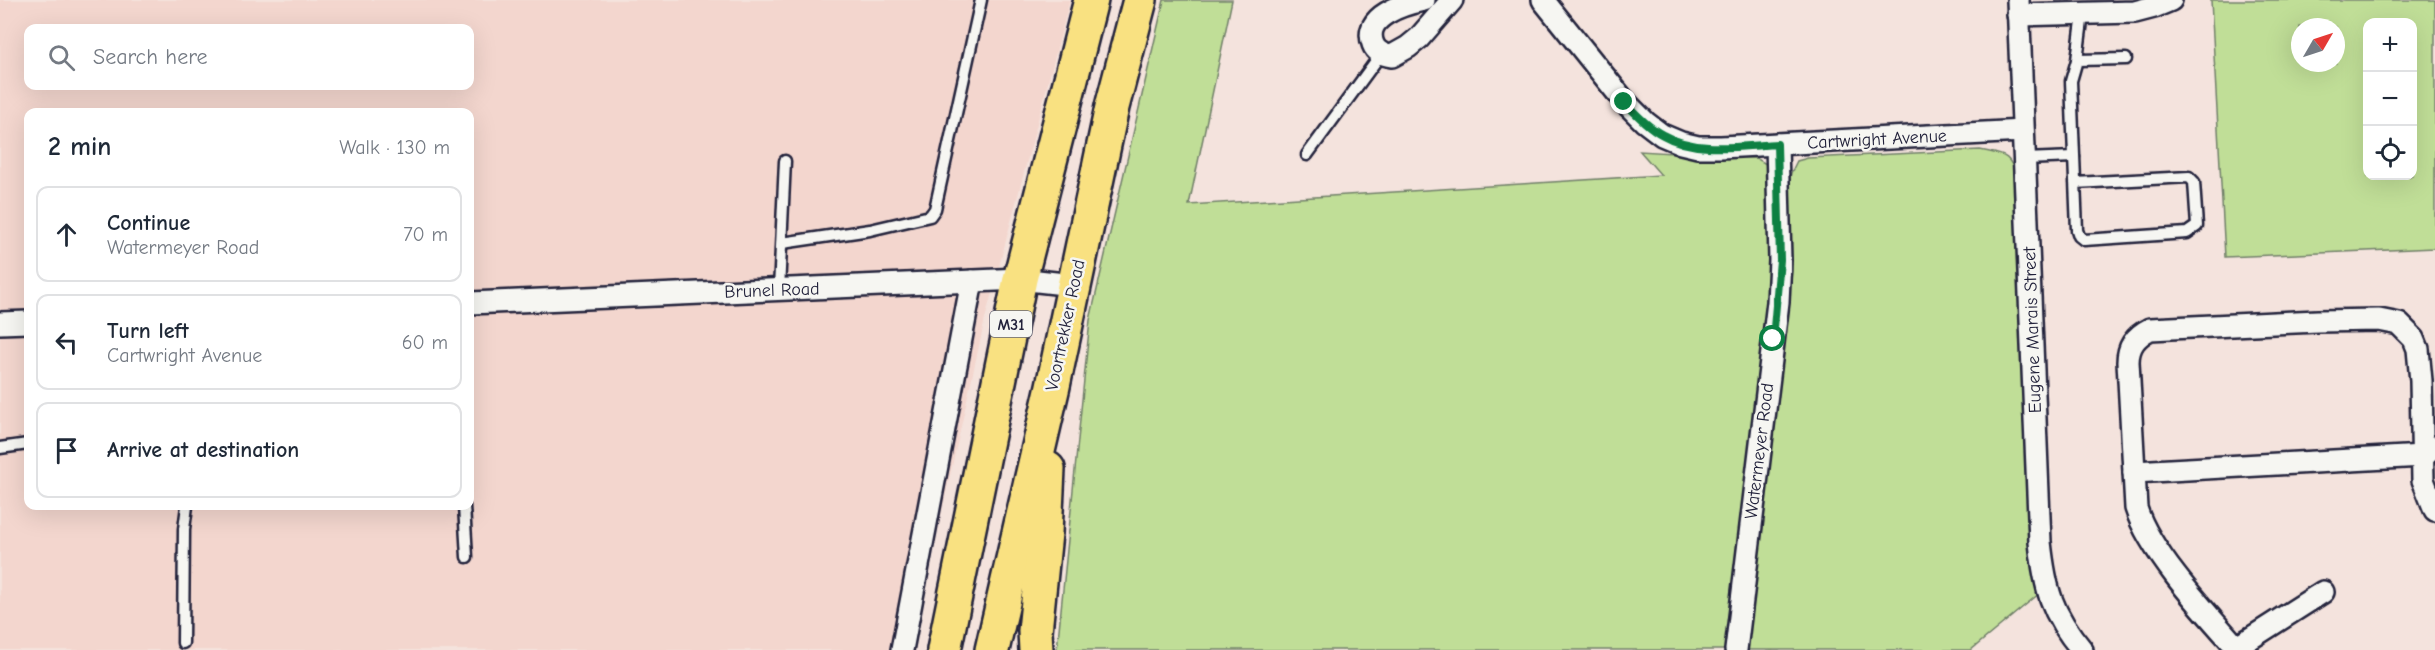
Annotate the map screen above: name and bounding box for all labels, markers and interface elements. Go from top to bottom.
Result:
north arrow [2291,18,2345,72]
map controls [2363,18,2417,180]
button: + [2363,18,2417,72]
search box [24,24,474,90]
icon: search [45,41,78,74]
text: Search here [93,44,208,70]
button: − [2363,72,2417,126]
route end [1610,88,1636,114]
street label: Cartwright Avenue [1807,125,1947,154]
button: locate [2363,126,2417,180]
text: 2 min [48,132,111,162]
text: Walk · 130 m [339,136,450,159]
text: Continue [107,210,190,236]
icon: ahead [50,218,83,251]
text: 70 m [403,223,448,246]
text: Watermeyer Road [107,236,259,259]
street label: Eugene Marais Street [2019,245,2046,414]
street label: Voortrekker Road [1041,257,1090,393]
street label: Brunel Road [724,278,820,303]
road number: M31 [990,311,1032,337]
text: Turn left [107,318,189,344]
route start [1759,325,1785,351]
icon: left [50,326,83,359]
text: 60 m [402,331,448,354]
text: Cartwright Avenue [107,344,262,367]
street label: Watermeyer Road [1741,382,1778,520]
icon: arrive [50,434,83,467]
text: Arrive at destination [107,437,299,463]

